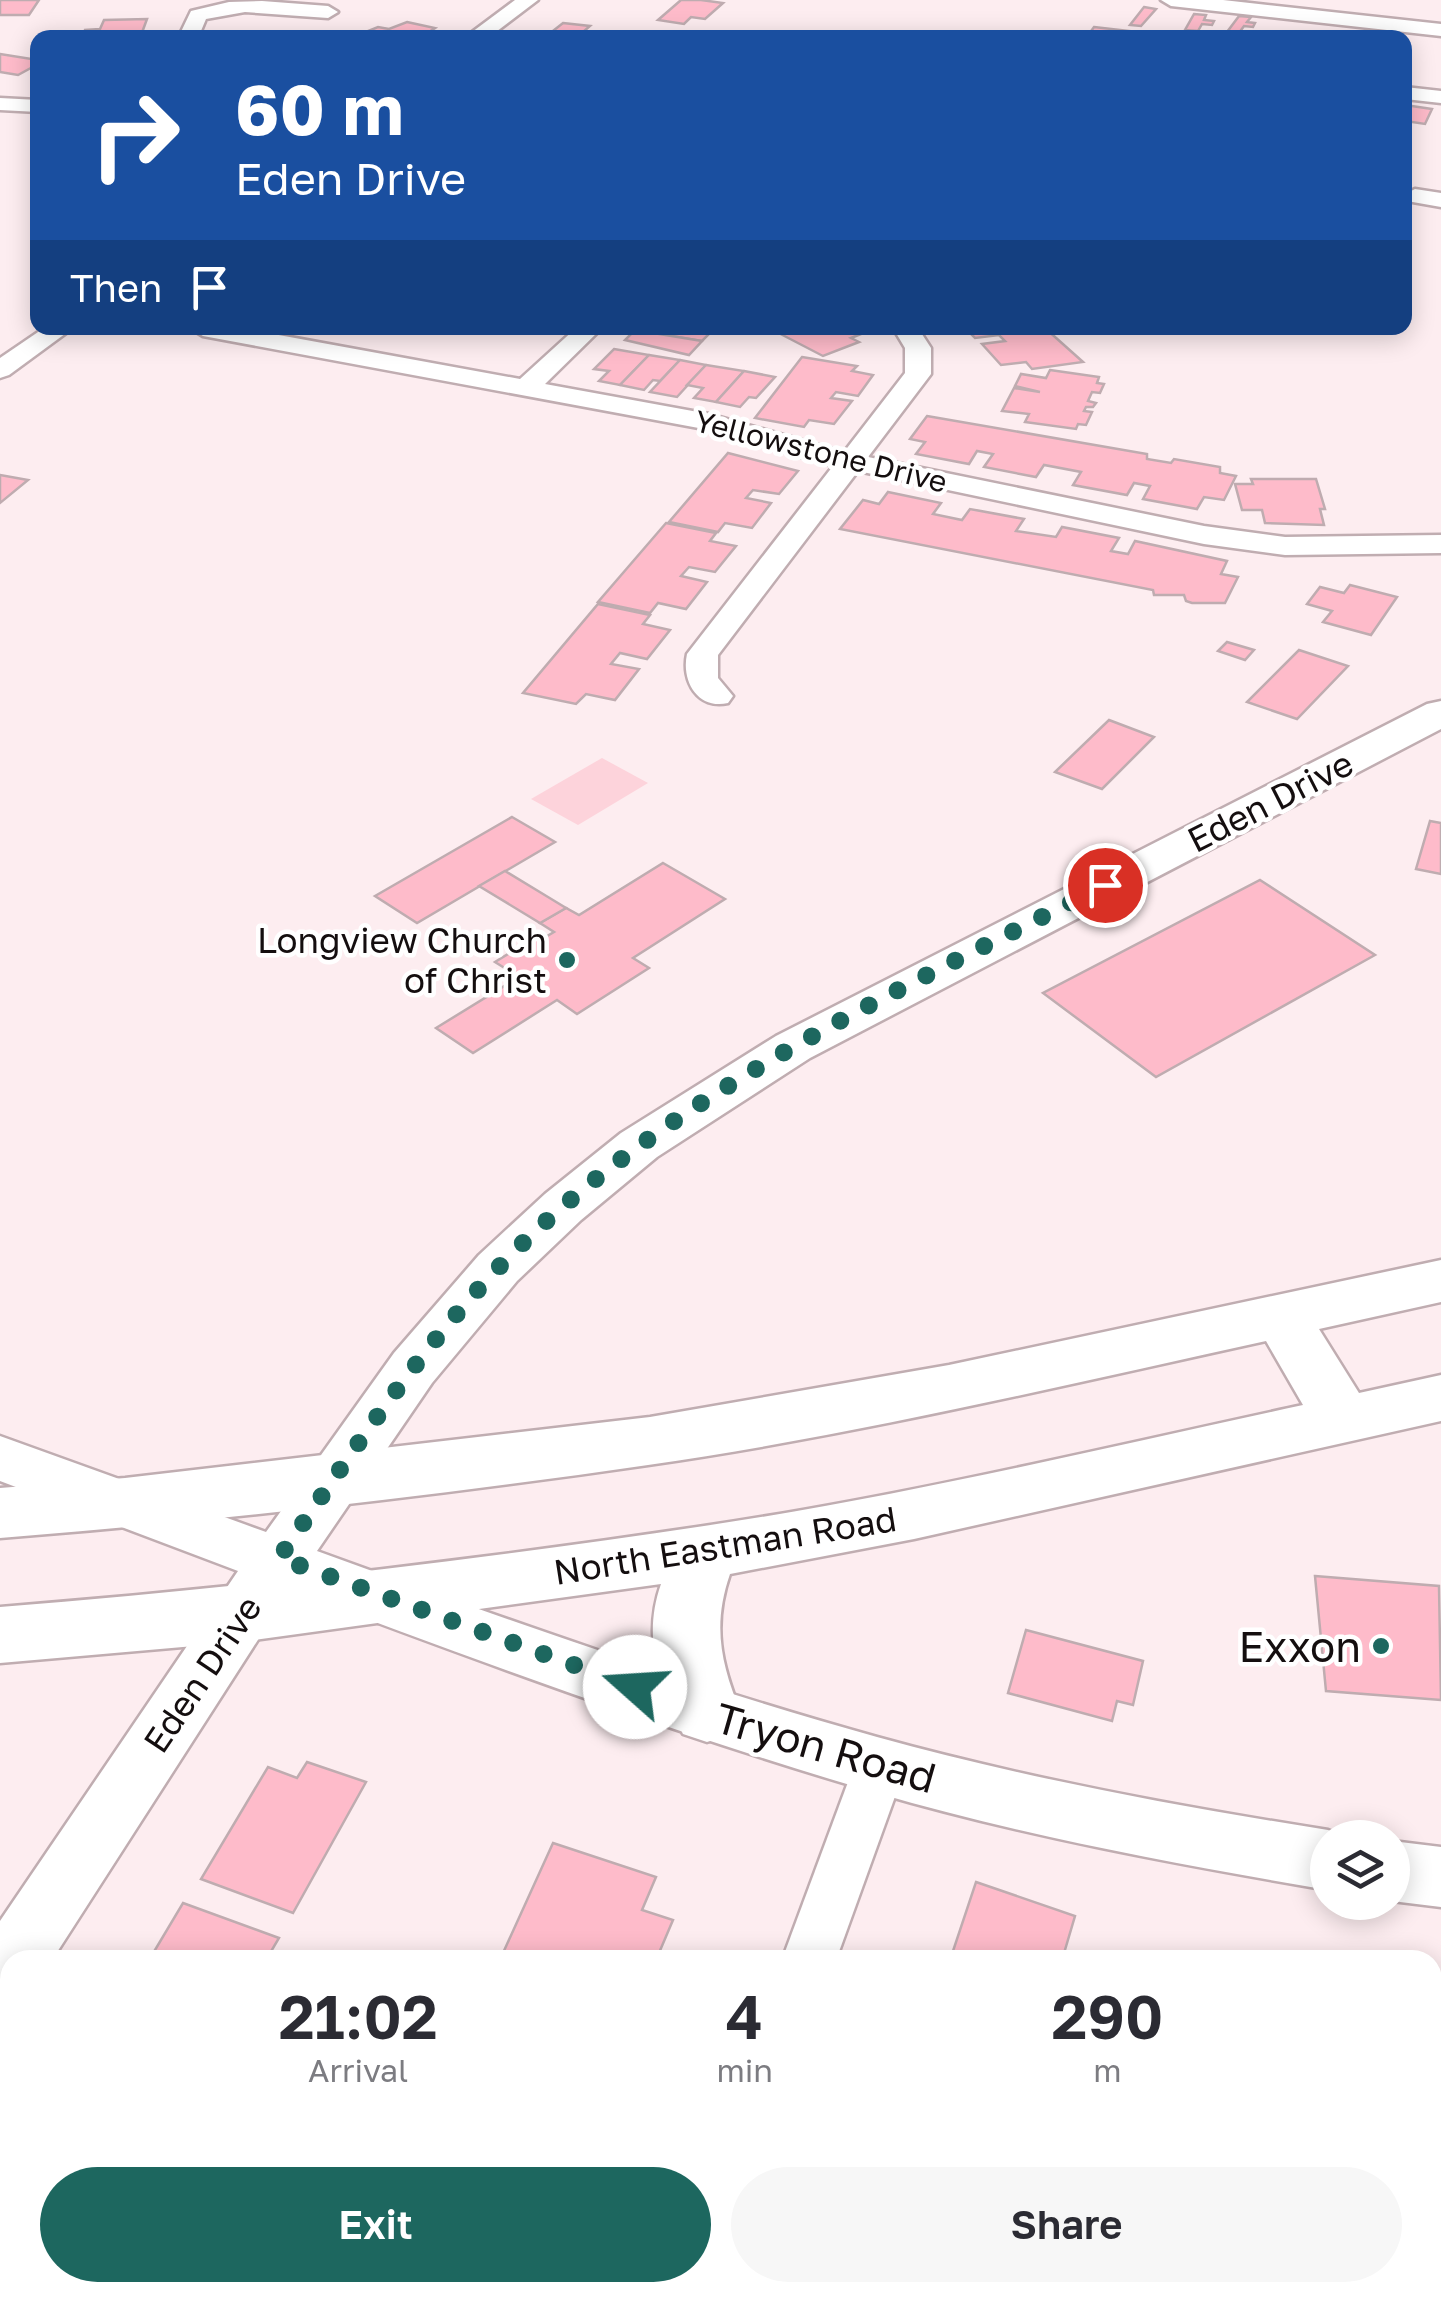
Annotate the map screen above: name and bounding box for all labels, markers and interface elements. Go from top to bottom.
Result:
text: 60 m [235,66,404,150]
icon: right [70,70,200,200]
text: Eden Drive [235,151,466,205]
icon: arrive [182,260,237,315]
text: Then [70,265,162,310]
street label: Yellowstone Drive [691,402,951,500]
street label: Eden Drive [1180,741,1360,861]
pin [1063,843,1148,928]
icon: arrive [1078,858,1133,913]
place label: Longview Church of Christ [257,919,547,1001]
marker: Longview Church of Christ [556,949,578,971]
street label: North Eastman Road [551,1497,899,1593]
street label: Eden Drive [134,1588,270,1760]
place label: Exxon [1239,1621,1361,1671]
position arrow [583,1635,687,1739]
marker: Exxon [1370,1635,1392,1657]
street label: Tryon Road [710,1692,942,1802]
map controls [1310,1820,1410,1920]
button: layers [1310,1820,1410,1920]
text: 21:02 [279,1980,438,2052]
text: 4 [726,1980,764,2052]
text: 290 [1052,1980,1163,2052]
text: Arrival [308,2051,408,2089]
text: min [716,2051,773,2089]
text: m [1093,2051,1122,2089]
button: Exit [40,2167,711,2282]
button: Share [731,2167,1402,2282]

